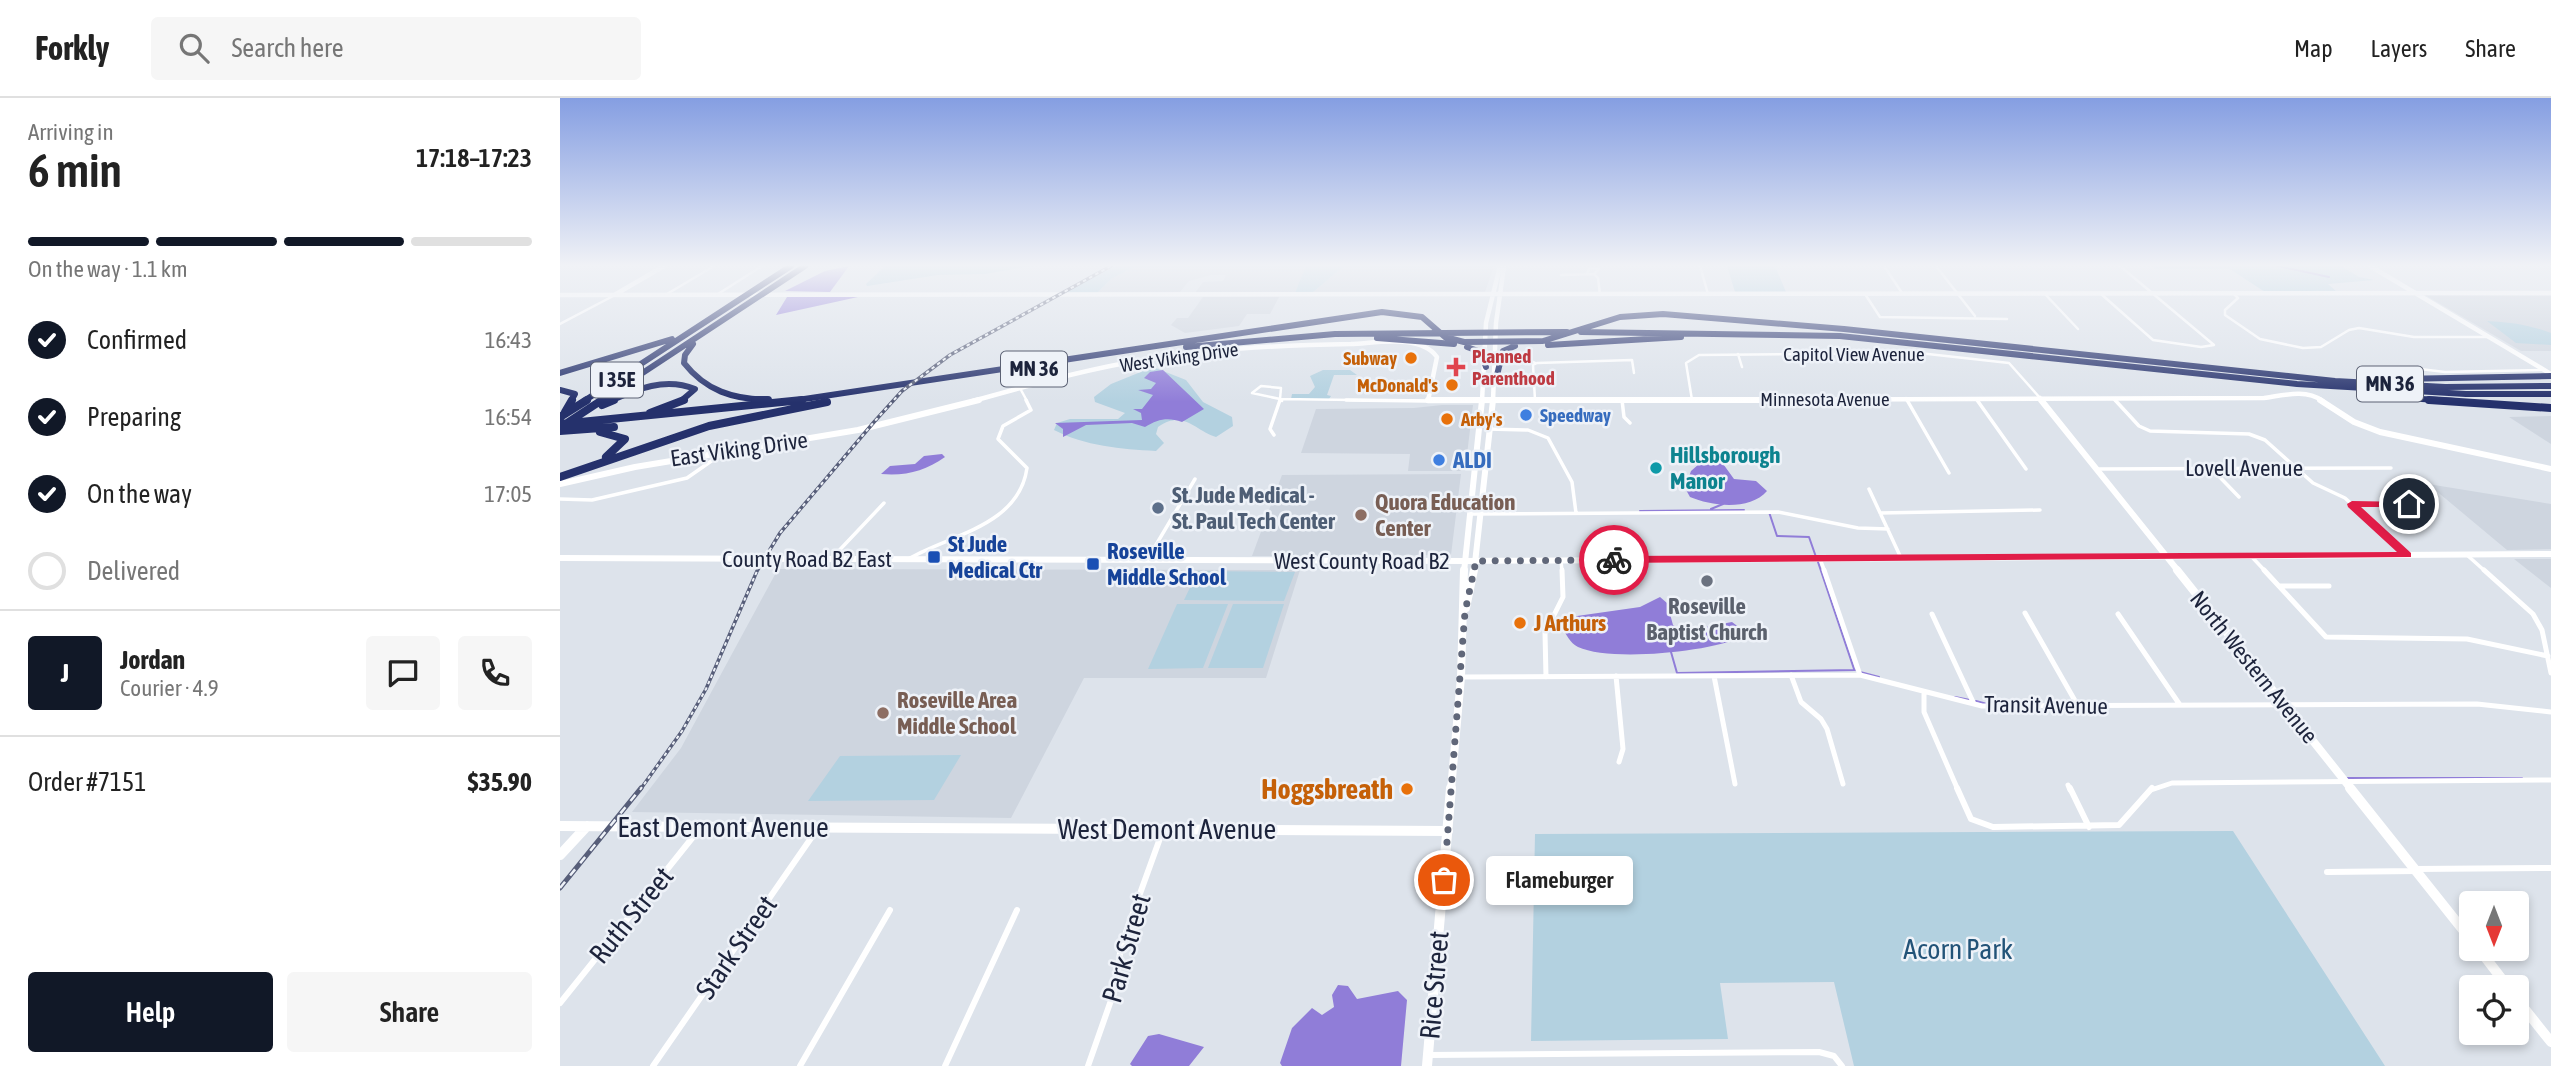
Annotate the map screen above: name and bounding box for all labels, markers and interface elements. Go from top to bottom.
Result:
search box [151,17,641,80]
text: Forkly [35,29,109,67]
icon: search [175,29,213,67]
text: Search here [231,33,344,63]
text: Map [2294,35,2333,62]
text: Layers [2371,35,2427,62]
text: Share [2465,35,2516,62]
text: Arriving in [28,119,114,145]
text: 17:18–17:23 [416,143,532,173]
text: 6 min [28,144,122,197]
text: On the way · 1.1 km [28,256,188,282]
icon: check [28,321,66,359]
text: Confirmed [87,325,187,355]
text: 16:43 [485,327,532,353]
street label: West Viking Drive [1118,338,1240,376]
street label: Capitol View Avenue [1783,343,1925,365]
place label: Planned Parenthood [1472,345,1555,389]
place label: Subway [1343,347,1397,369]
marker: Subway [1403,350,1419,366]
road number: MN 36 [1001,352,1067,386]
marker: Planned Parenthood [1446,357,1466,377]
road number: I 35E [591,362,643,398]
road number: MN 36 [2357,366,2423,402]
place label: McDonald's [1357,374,1438,396]
marker: McDonald's [1444,377,1460,393]
street label: Minnesota Avenue [1760,388,1890,410]
icon: check [28,398,66,436]
text: Preparing [87,402,181,432]
text: 16:54 [485,404,532,430]
place label: Speedway [1540,404,1611,426]
marker: Speedway [1518,407,1534,423]
place label: Arby's [1460,408,1503,430]
marker: Arby's [1439,411,1455,427]
street label: East Viking Drive [669,426,809,472]
place label: Hillsborough Manor [1670,442,1780,494]
place label: ALDI [1452,447,1492,473]
marker: ALDI [1431,452,1447,468]
street label: Lovell Avenue [2185,455,2303,481]
marker: Hillsborough Manor [1648,460,1664,476]
pin [2379,474,2439,534]
icon: check [28,475,66,513]
text: On the way [87,479,192,509]
text: 17:05 [484,481,532,507]
place label: St. Jude Medical - St. Paul Tech Center [1172,482,1336,534]
icon: home [2390,485,2428,523]
place label: Quora Education Center [1375,489,1515,541]
marker: St. Jude Medical - St. Paul Tech Center [1150,500,1166,516]
marker: Quora Education Center [1353,507,1369,523]
courier [1579,525,1649,595]
place label: St Jude Medical Ctr [948,531,1043,583]
place label: Roseville Middle School [1107,538,1227,590]
icon: bike [1595,541,1633,579]
street label: County Road B2 East [722,546,892,572]
street label: West County Road B2 [1274,548,1450,574]
marker: St Jude Medical Ctr [926,549,942,565]
text: Delivered [87,556,180,586]
marker: Roseville Middle School [1085,556,1101,572]
marker: Roseville Baptist Church [1699,573,1715,589]
street label: North Western Avenue [2185,586,2323,748]
place label: Roseville Baptist Church [1646,593,1768,645]
place label: J Arthurs [1533,610,1606,636]
marker: J Arthurs [1512,615,1528,631]
button: chat [366,636,440,710]
button: phone [458,636,532,710]
text: Jordan [120,645,185,675]
text: J [61,658,69,688]
text: Courier · 4.9 [120,675,219,701]
place label: Roseville Area Middle School [897,687,1017,739]
street label: Transit Avenue [1984,691,2108,719]
marker: Roseville Area Middle School [875,705,891,721]
text: Order #7151 [28,767,147,797]
text: $35.90 [468,767,532,797]
place label: Hoggsbreath [1261,773,1393,805]
marker: Hoggsbreath [1399,781,1415,797]
street label: East Demont Avenue [617,811,829,843]
street label: West Demont Avenue [1058,813,1276,845]
pin [1414,850,1474,910]
callout: Flameburger [1486,856,1633,904]
street label: Ruth Street [583,860,679,970]
icon: bag [1425,861,1463,899]
text: Flameburger [1506,867,1613,893]
street label: Stark Street [689,889,783,1005]
street label: Park Street [1095,890,1157,1006]
north arrow [2459,891,2529,961]
map controls [2459,891,2529,1045]
street label: Rice Street [1413,929,1455,1041]
park label: Acorn Park [1903,933,2013,965]
button: Help [28,972,273,1052]
button: Share [287,972,532,1052]
button: locate [2459,975,2529,1045]

